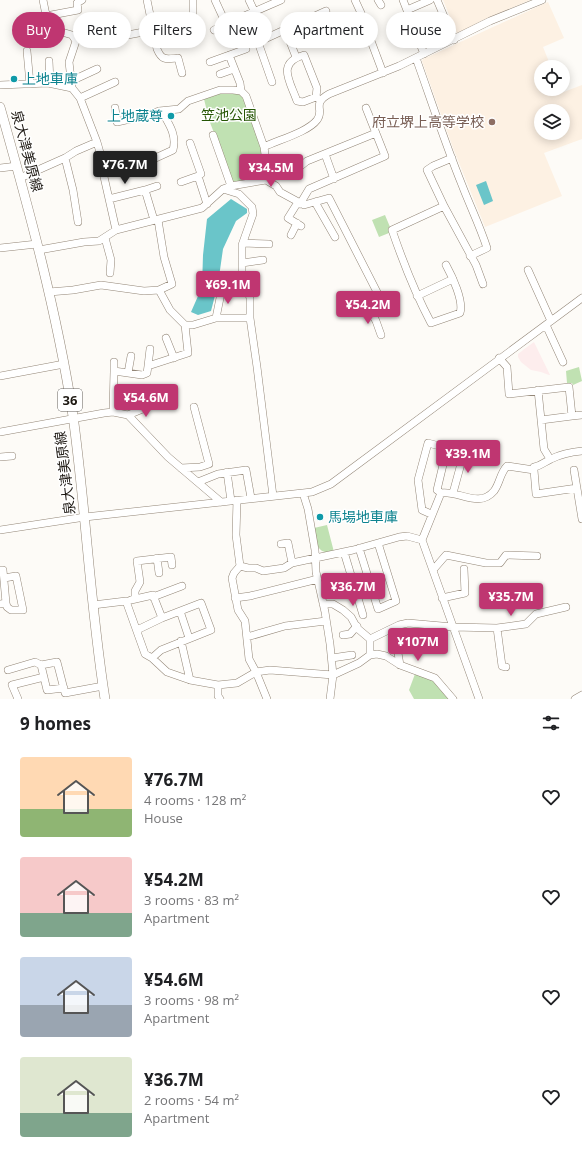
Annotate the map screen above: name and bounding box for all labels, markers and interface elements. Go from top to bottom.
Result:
chip: Buy [12,12,65,48]
chip: Rent [73,12,131,48]
chip: Filters [139,12,206,48]
chip: New [214,12,272,48]
chip: Apartment [280,12,378,48]
chip: House [386,12,456,48]
map controls [534,60,570,140]
button: locate [534,60,570,96]
place label: 上地車庫 [22,69,78,88]
marker: 上地車庫 [9,74,19,84]
button: layers [534,104,570,140]
park label: 笠池公園 [201,105,257,124]
place label: 上地蔵尊 [107,106,163,125]
street label: 泉大津美原線 [7,108,48,194]
marker: 上地蔵尊 [166,111,176,121]
place label: 府立堺上高等学校 [372,112,484,131]
marker: 府立堺上高等学校 [487,117,497,127]
pin: ¥76.7M [92,151,158,185]
pin: ¥34.5M [238,154,304,188]
text: ¥76.7M [102,155,148,173]
text: ¥34.5M [248,158,294,176]
pin: ¥69.1M [195,271,261,305]
text: ¥69.1M [205,275,251,293]
pin: ¥54.2M [335,291,401,325]
text: ¥54.2M [345,295,391,313]
pin: ¥54.6M [113,384,179,418]
text: ¥54.6M [123,388,169,406]
road number: 36 [58,389,82,411]
street label: 泉大津美原線 [50,430,79,516]
pin: ¥39.1M [435,440,501,474]
text: ¥39.1M [445,444,491,462]
place label: 馬場地車庫 [328,507,398,526]
marker: 馬場地車庫 [315,512,325,522]
pin: ¥36.7M [320,573,386,607]
text: ¥36.7M [330,577,376,595]
pin: ¥35.7M [478,583,544,617]
text: ¥35.7M [488,587,534,605]
pin: ¥107M [390,628,446,662]
text: ¥107M [397,632,439,650]
text: 9 homes [20,712,91,735]
icon: filters [540,712,562,734]
text: ¥76.7M [144,768,204,791]
icon: home [52,773,100,821]
icon: heart [540,786,562,808]
text: 4 rooms · 128 m² [144,791,246,809]
text: House [144,809,183,827]
text: ¥54.2M [144,868,204,891]
icon: home [52,873,100,921]
icon: heart [540,886,562,908]
text: 3 rooms · 83 m² [144,891,239,909]
text: Apartment [144,909,209,927]
text: ¥54.6M [144,968,204,991]
icon: home [52,973,100,1021]
icon: heart [540,986,562,1008]
text: 3 rooms · 98 m² [144,991,239,1009]
text: Apartment [144,1009,209,1027]
text: ¥36.7M [144,1068,204,1091]
icon: home [52,1073,100,1121]
icon: heart [540,1086,562,1108]
text: 2 rooms · 54 m² [144,1091,239,1109]
text: Apartment [144,1109,209,1127]

